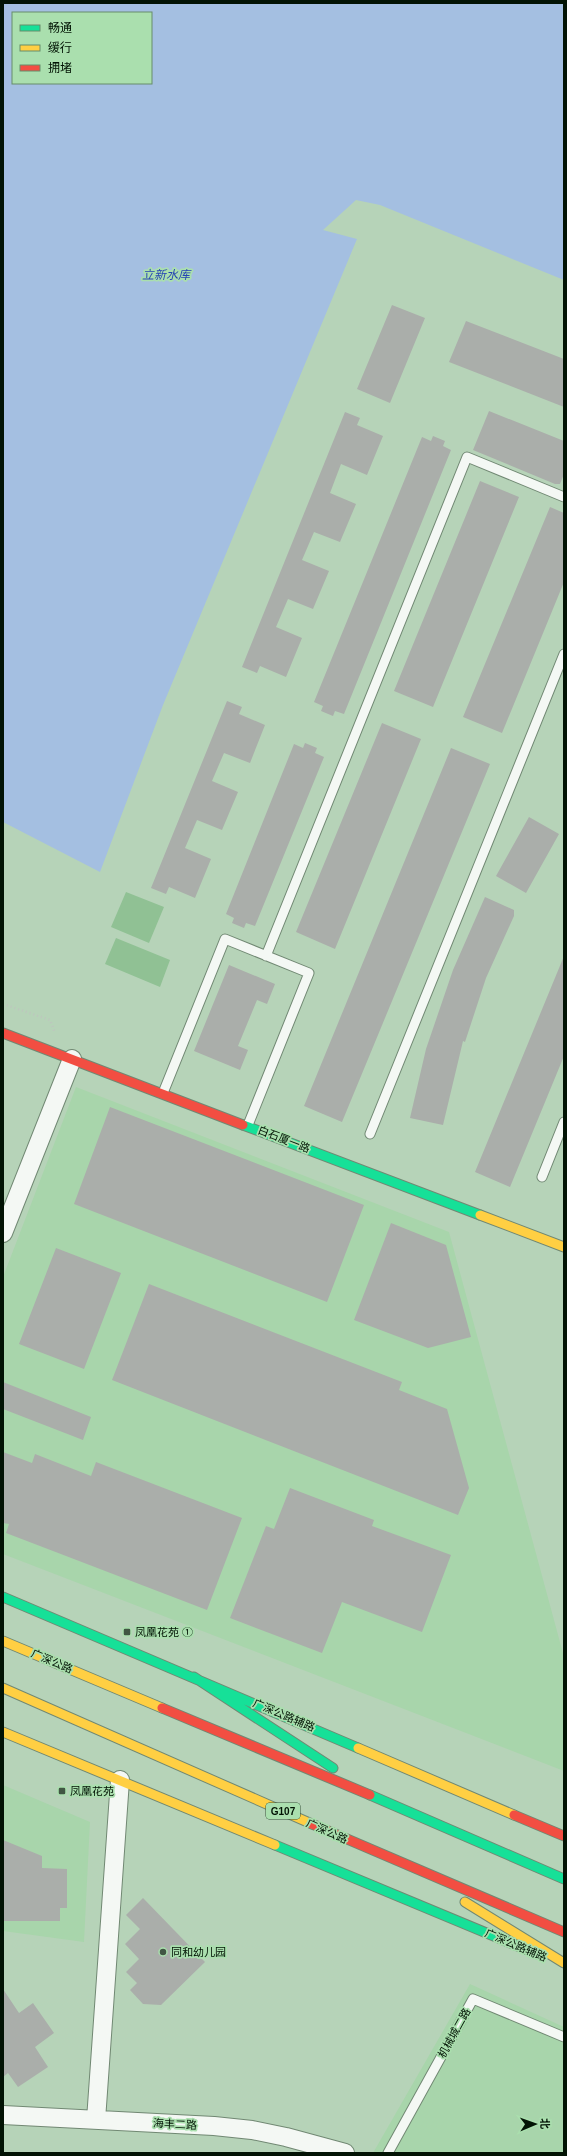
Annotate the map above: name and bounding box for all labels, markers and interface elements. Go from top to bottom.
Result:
legend [12,12,152,84]
text: 畅通 [48,21,72,35]
text: 缓行 [48,41,72,55]
text: 拥堵 [48,61,72,75]
water label: 立新水库 [142,268,192,282]
street label: 白石厦一路 [256,1124,312,1154]
place label: 凤凰花苑 ① [135,1626,193,1638]
marker: 凤凰花苑 ① [122,1627,132,1637]
street label: 广深公路 [29,1647,75,1675]
street label: 广深公路辅路 [251,1697,317,1733]
place label: 凤凰花苑 [70,1785,114,1797]
marker: 凤凰花苑 [57,1786,67,1796]
road number: G107 [266,1803,300,1819]
street label: 广深公路 [304,1817,350,1845]
street label: 广深公路辅路 [483,1927,549,1963]
place label: 同和幼儿园 [171,1946,226,1958]
marker: 同和幼儿园 [158,1947,168,1957]
street label: 机械城二路 [435,2006,473,2060]
north arrow [515,2104,555,2144]
street label: 海丰二路 [153,2117,197,2131]
text: 北 [539,2118,551,2129]

